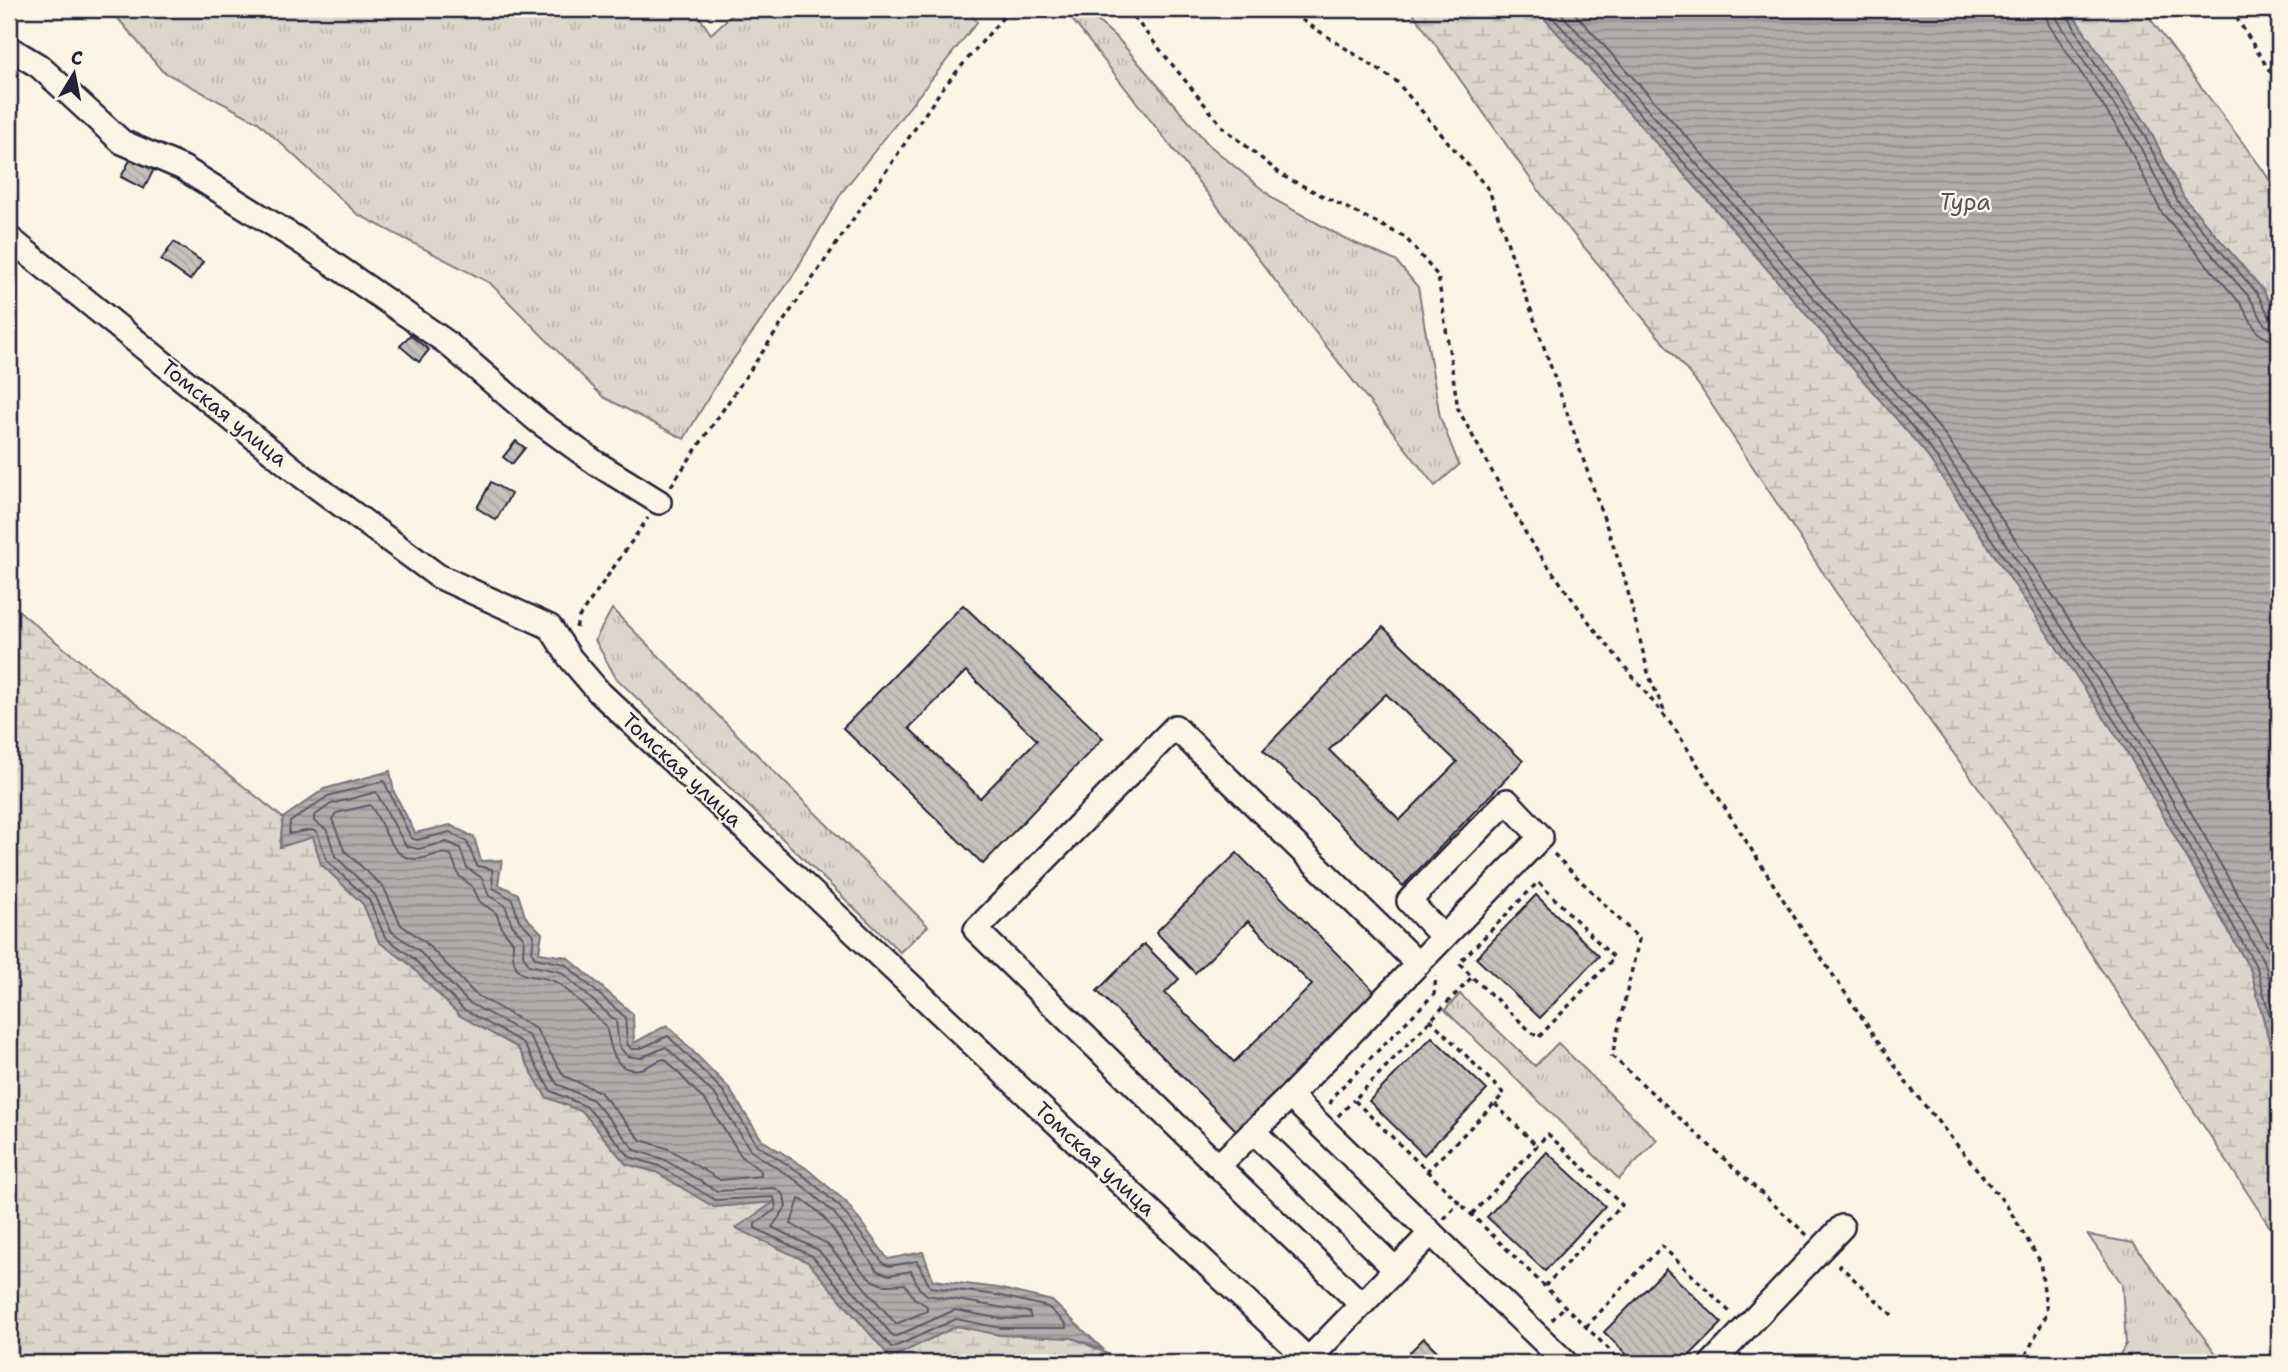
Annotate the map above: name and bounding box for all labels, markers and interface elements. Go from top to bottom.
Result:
north arrow [38,38,108,108]
text: С [69,44,85,71]
water label: Тура [1939,187,1991,217]
street label: Томская улица [155,353,293,473]
street label: Томская улица [616,707,748,833]
street label: Томская улица [1029,1096,1161,1222]

